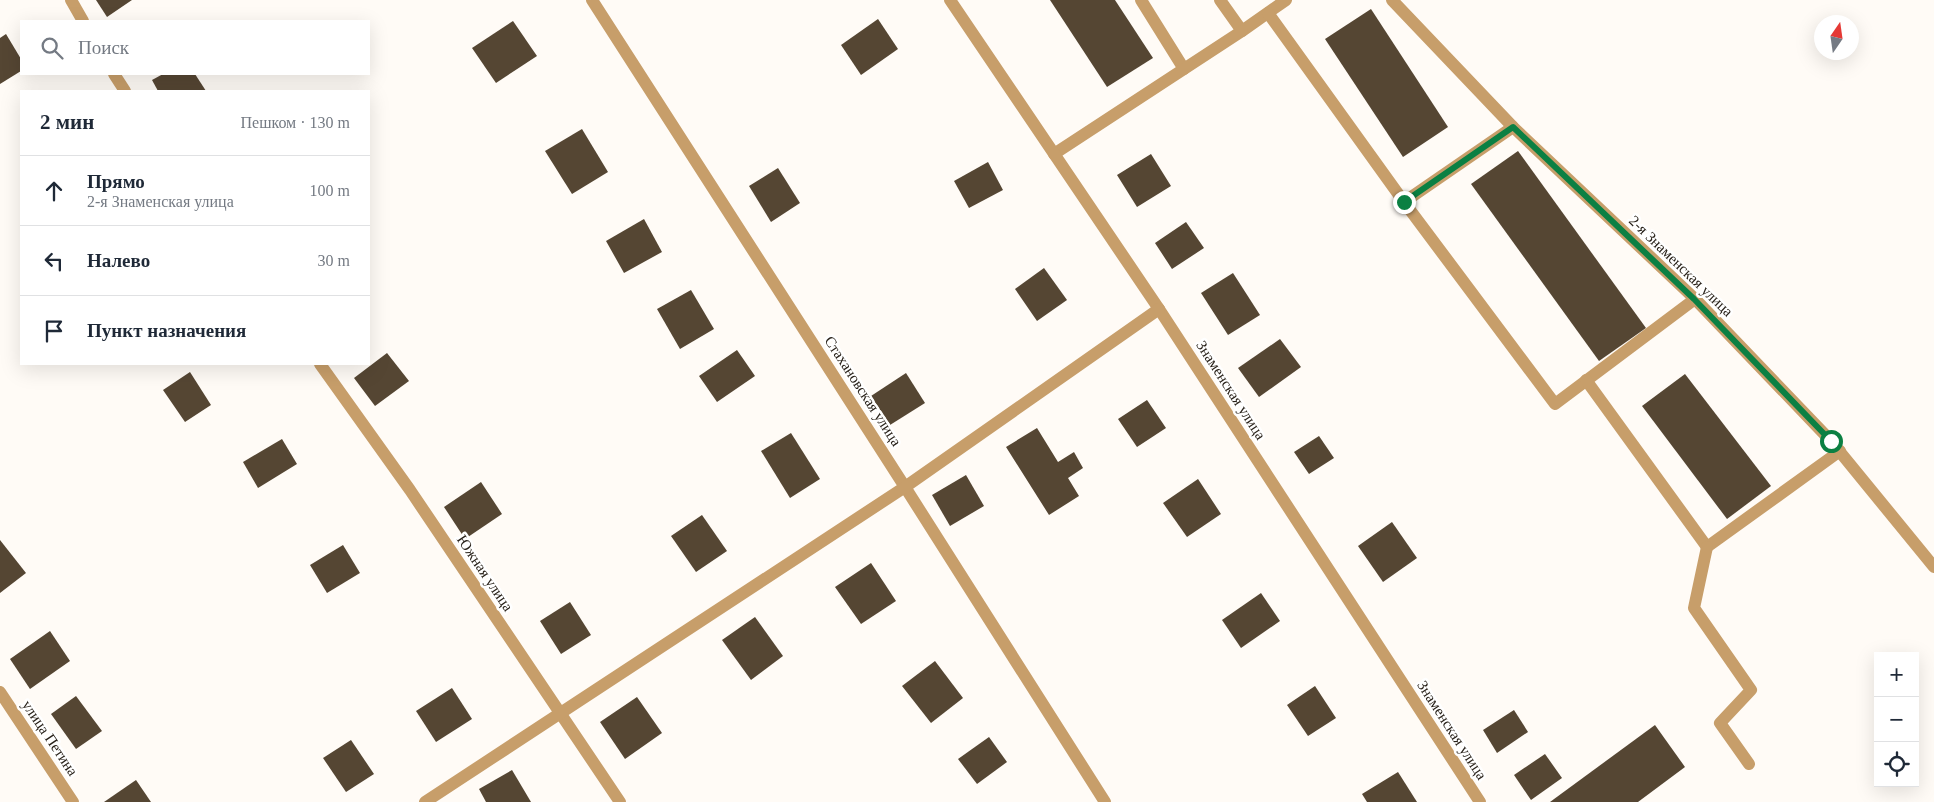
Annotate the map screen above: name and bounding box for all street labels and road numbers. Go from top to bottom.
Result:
street label: 2-я Знаменская улица [1626,212,1736,320]
street label: Стахановская улица [822,333,905,449]
street label: Знаменская улица [1193,338,1269,443]
street label: Южная улица [454,532,517,614]
street label: Знаменская улица [1414,678,1490,783]
street label: улица Петина [19,697,81,779]

